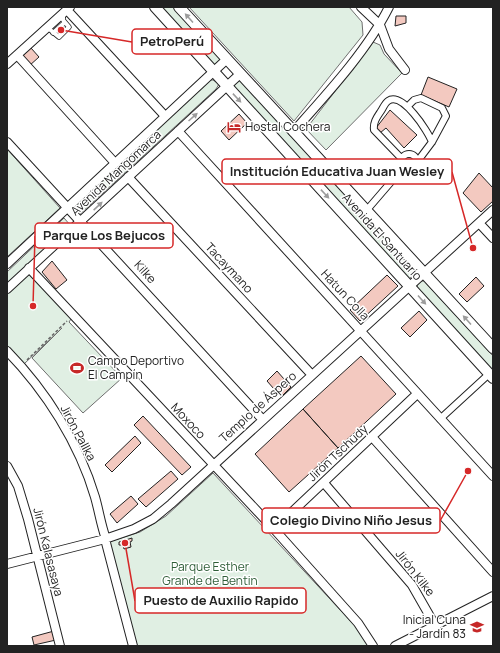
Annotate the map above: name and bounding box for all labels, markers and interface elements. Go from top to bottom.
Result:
one-way arrow [184,13,193,23]
callout: PetroPerú [132,29,212,54]
text: PetroPerú [140,32,204,50]
one-way arrow [233,93,242,103]
one-way arrow [188,113,198,122]
place label: Hostal Cochera [245,118,330,135]
hotel icon: Hostal Cochera [226,119,242,135]
street label: Avenida Mangomarca [67,126,165,219]
callout: Institución Educativa Juan Wesley [222,159,452,184]
text: Institución Educativa Juan Wesley [230,162,445,180]
one-way arrow [320,189,330,199]
street label: Avenida El Santuario [339,189,426,284]
one-way arrow [93,201,103,210]
callout: Parque Los Bejucos [35,223,173,248]
text: Parque Los Bejucos [43,226,165,244]
street label: Tacaymano [202,239,257,297]
street label: Kilke [130,256,160,287]
street label: Hatun Colla [317,265,374,324]
one-way arrow [418,295,427,305]
one-way arrow [462,314,471,325]
place label: Campo Deportivo El Campín [88,352,184,383]
sports icon: Campo Deportivo El Campín [69,360,85,376]
street label: Templo de Áspero [215,367,300,446]
street label: Moxoco [167,399,210,442]
street label: Jirón Pallka [57,402,100,464]
street label: Jirón Tschudy [304,420,372,485]
street label: Jirón Kalasasaya [29,506,68,598]
callout: Colegio Divino Niño Jesus [262,508,440,533]
text: Colegio Divino Niño Jesus [270,511,432,529]
street label: Jirón Kilke [392,546,439,600]
park label: Parque Esther Grande de Bentin [162,558,258,589]
callout: Puesto de Auxilio Rapido [135,588,306,613]
text: Puesto de Auxilio Rapido [143,591,299,609]
place label: Inicial Cuna - Jardín 83 [403,611,466,642]
school or university icon: Inicial Cuna - Jardín 83 [469,619,485,635]

